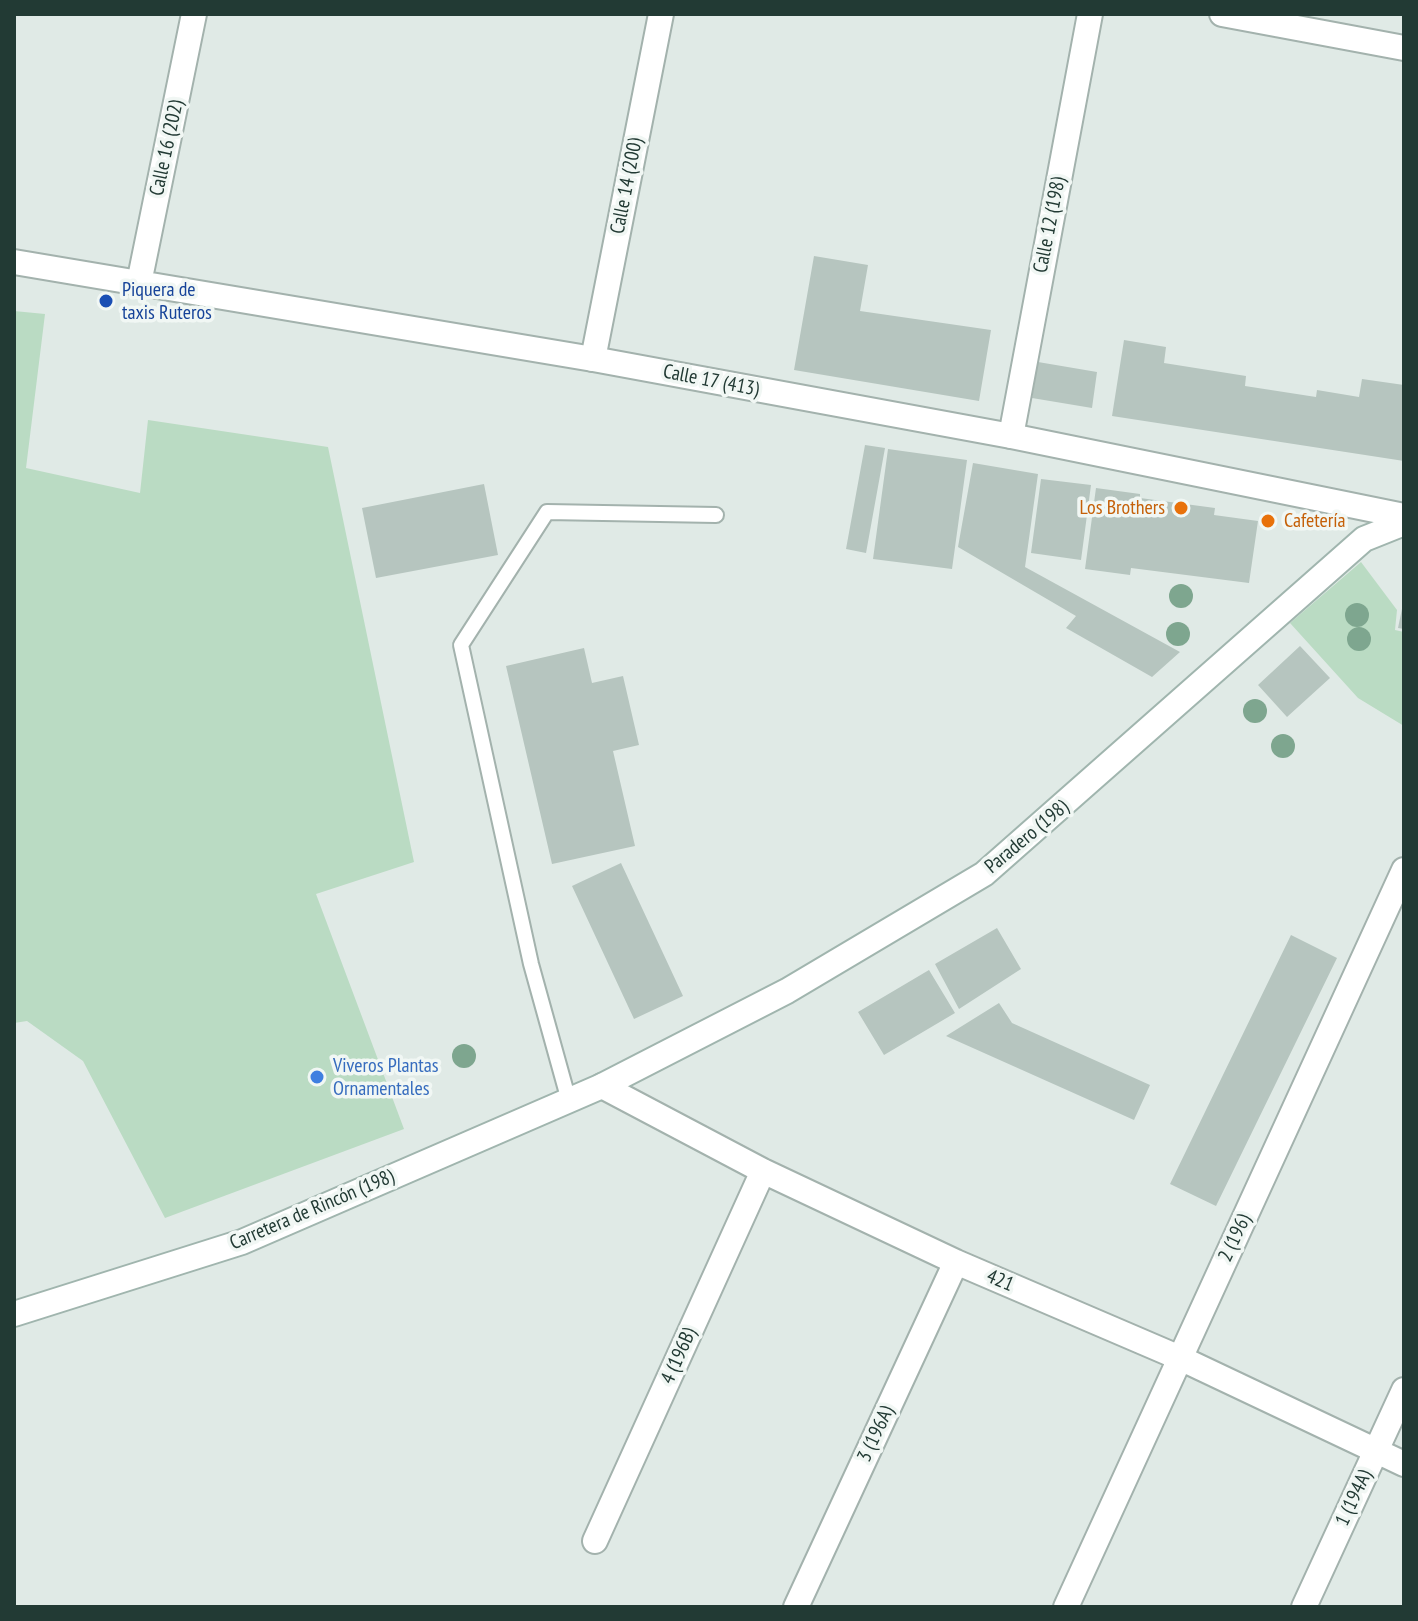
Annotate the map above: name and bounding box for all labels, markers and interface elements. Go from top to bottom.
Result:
street label: Calle 16 (202) [145,98,189,198]
street label: Calle 14 (200) [606,136,648,236]
street label: Calle 12 (198) [1029,175,1071,275]
place label: Piquera de taxis Ruteros [122,278,212,325]
marker: Piquera de taxis Ruteros [97,292,115,310]
street label: Calle 17 (413) [661,360,761,402]
place label: Los Brothers [1080,496,1165,520]
marker: Los Brothers [1172,499,1190,517]
place label: Cafetería [1284,509,1346,533]
marker: Cafetería [1259,512,1277,530]
street label: Paradero (198) [980,795,1074,879]
place label: Viveros Plantas Ornamentales [333,1054,438,1101]
marker: Viveros Plantas Ornamentales [308,1068,326,1086]
street label: Carretera de Rincón (198) [226,1165,398,1255]
street label: 2 (196) [1214,1210,1256,1266]
street label: 421 [983,1265,1017,1297]
street label: 4 (196B) [656,1324,702,1388]
street label: 3 (196A) [853,1402,899,1466]
street label: 1 (194A) [1331,1466,1377,1530]

